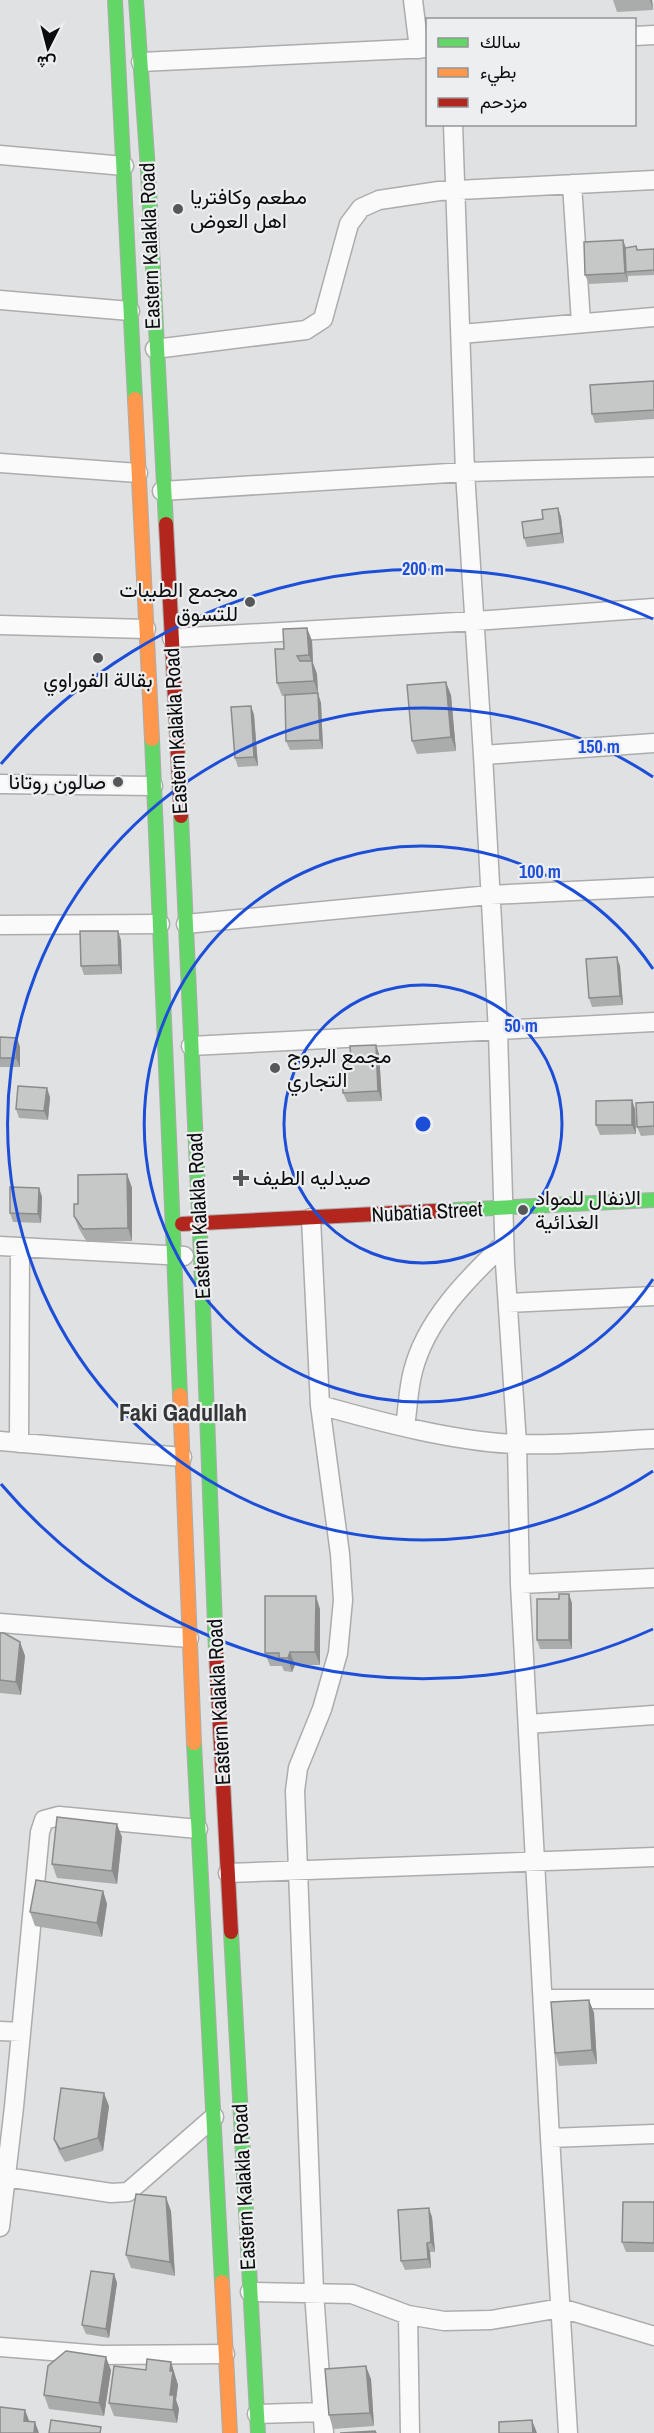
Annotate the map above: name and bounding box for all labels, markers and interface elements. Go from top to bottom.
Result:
north arrow [18,18,78,78]
legend [426,18,636,126]
text: سالك [480,29,520,54]
text: ش [36,51,57,75]
text: بطيء [480,59,516,87]
text: مزدحم [480,89,527,114]
street label: Eastern Kalakla Road [132,162,167,330]
place label: مطعم وكافتريا اهل العوض [190,182,307,235]
marker: مطعم وكافتريا اهل العوض [171,202,185,216]
text: 200 m [402,556,444,581]
place label: مجمع الطيبات للتسوق [119,575,238,628]
marker: مجمع الطيبات للتسوق [243,595,257,609]
street label: Eastern Kalakla Road [157,647,194,815]
marker: بقالة الفوراوي [91,651,105,665]
place label: بقالة الفوراوي [43,665,153,697]
text: 150 m [578,734,620,759]
place label: صالون روتانا [8,767,106,796]
marker: صالون روتانا [111,775,125,789]
text: 100 m [519,859,561,884]
text: 50 m [504,1013,538,1038]
place label: مجمع البروج التجاري [287,1041,391,1097]
marker: مجمع البروج التجاري [268,1061,282,1075]
centre of rings [413,1114,433,1134]
street label: Eastern Kalakla Road [180,1132,217,1300]
place label: صيدليه الطيف [253,1163,371,1192]
marker: صيدليه الطيف [234,1171,248,1185]
place label: الانفال للمواد الغذائية [535,1183,641,1236]
street label: Nubatia Street [371,1194,483,1229]
marker: الانفال للمواد الغذائية [516,1203,530,1217]
district label: Faki Gadullah [119,1396,247,1428]
street label: Eastern Kalakla Road [200,1618,237,1786]
street label: Eastern Kalakla Road [225,2103,262,2271]

